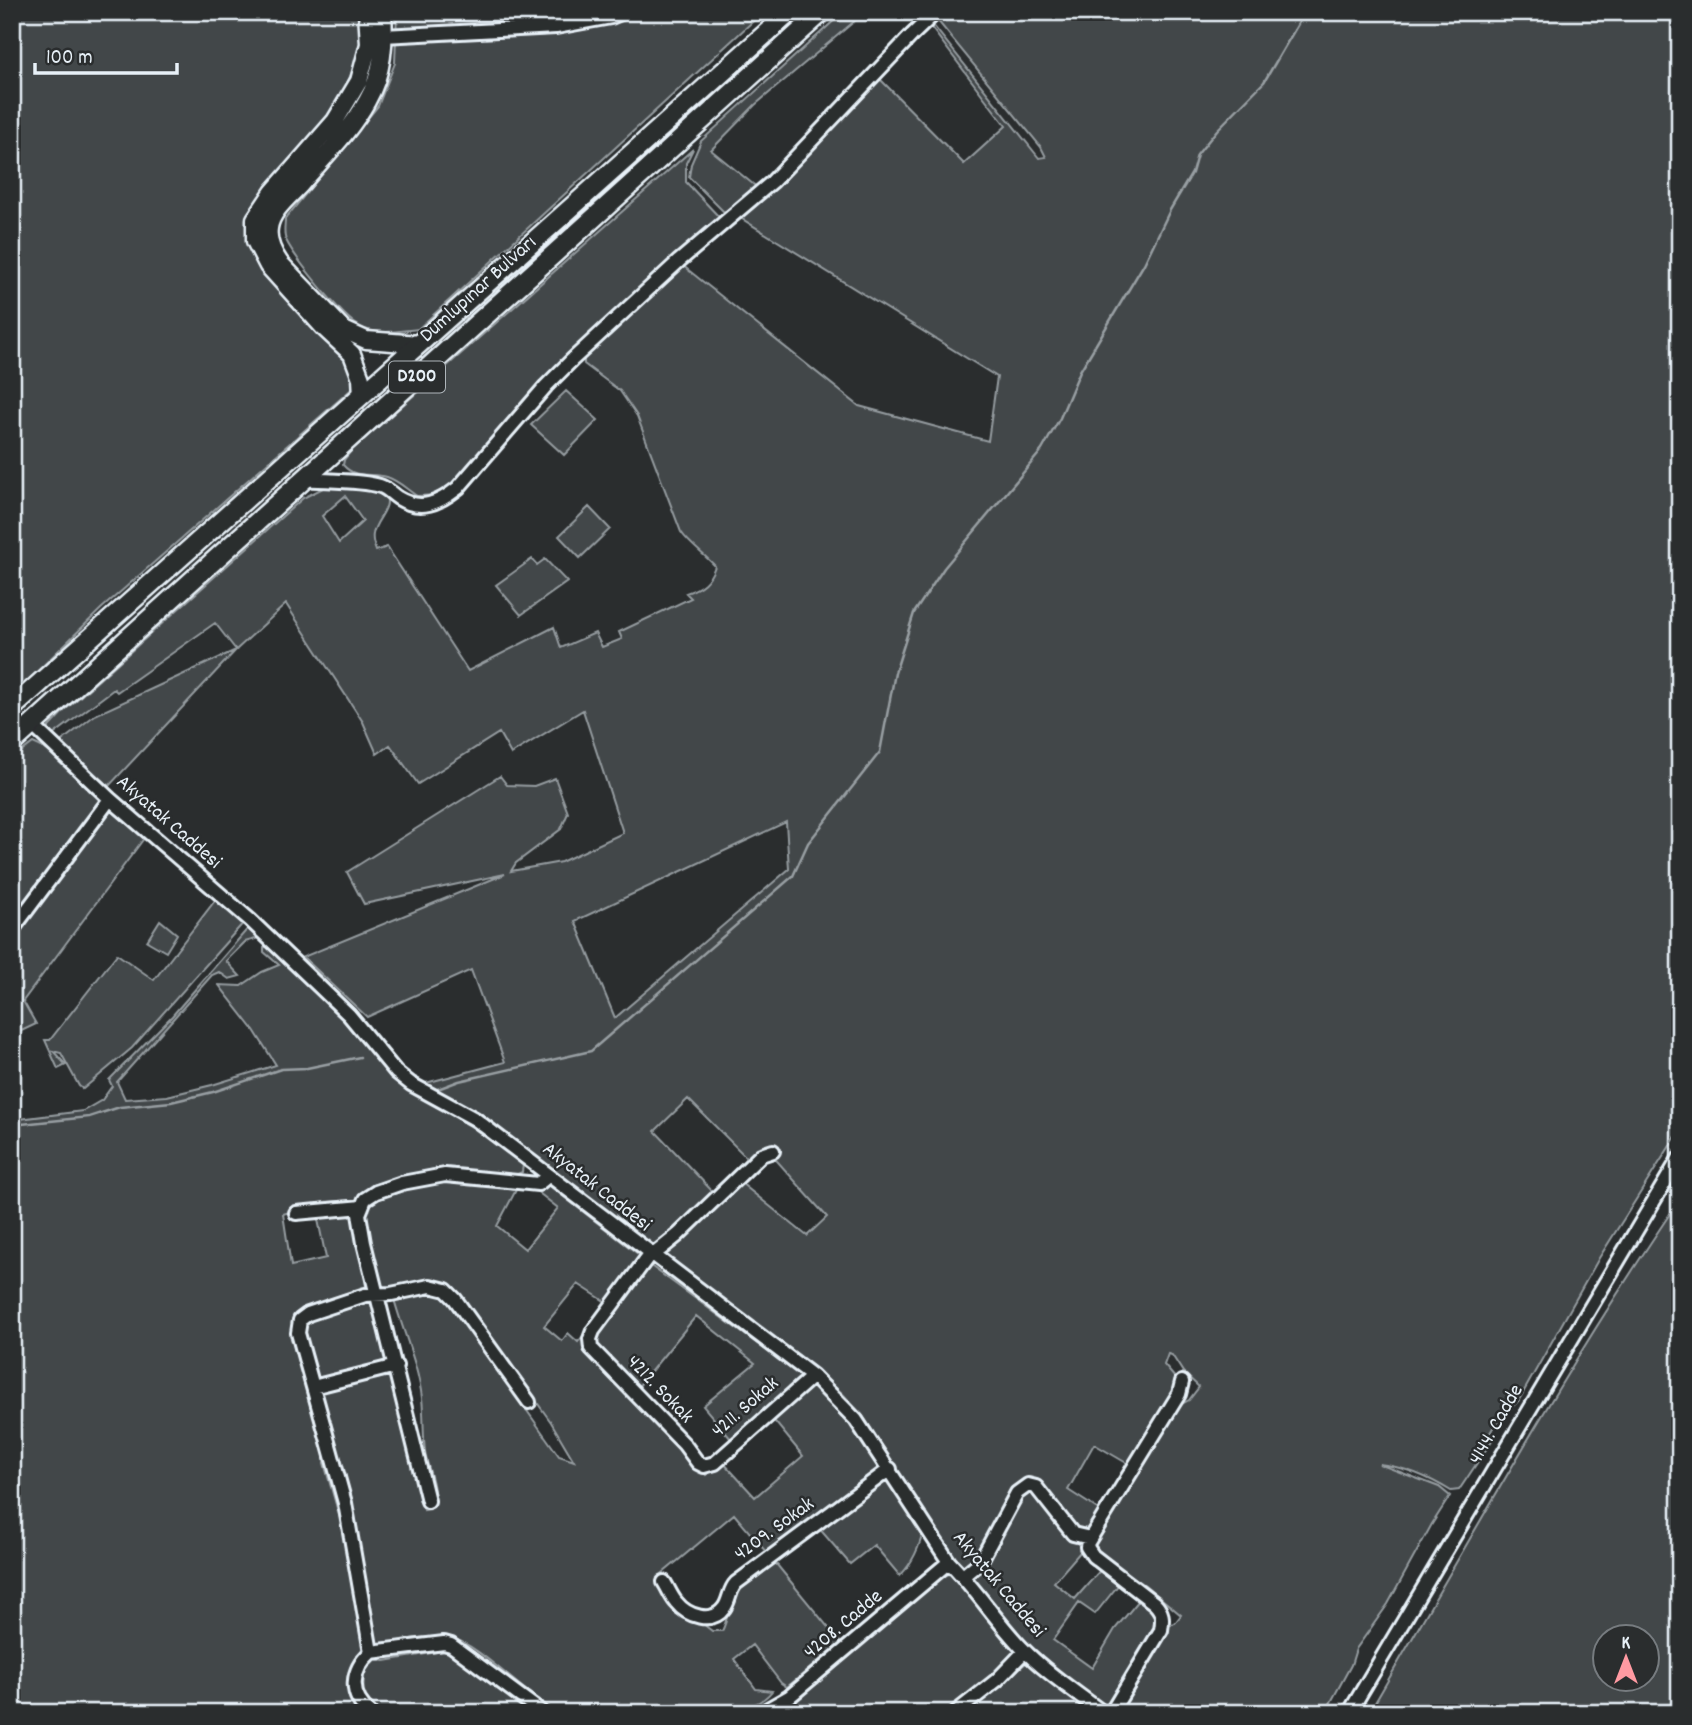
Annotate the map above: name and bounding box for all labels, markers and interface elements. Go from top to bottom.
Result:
scale bar [35,32,177,76]
text: 100 m [46,44,93,74]
street label: Dumlupınar Bulvarı [414,229,544,351]
road number: D200 [389,362,445,392]
street label: Akyatak Caddesi [109,769,228,877]
street label: Akyatak Caddesi [535,1136,657,1240]
street label: 4212. Sokak [618,1349,700,1431]
street label: 4211. Sokak [706,1370,786,1446]
street label: 4144. Cadde [1462,1379,1532,1471]
street label: 4209. Sokak [729,1491,821,1569]
street label: Akyatak Caddesi [944,1525,1052,1645]
street label: 4208. Cadde [798,1583,890,1667]
north arrow [1590,1624,1660,1694]
text: K [1622,1631,1631,1658]

